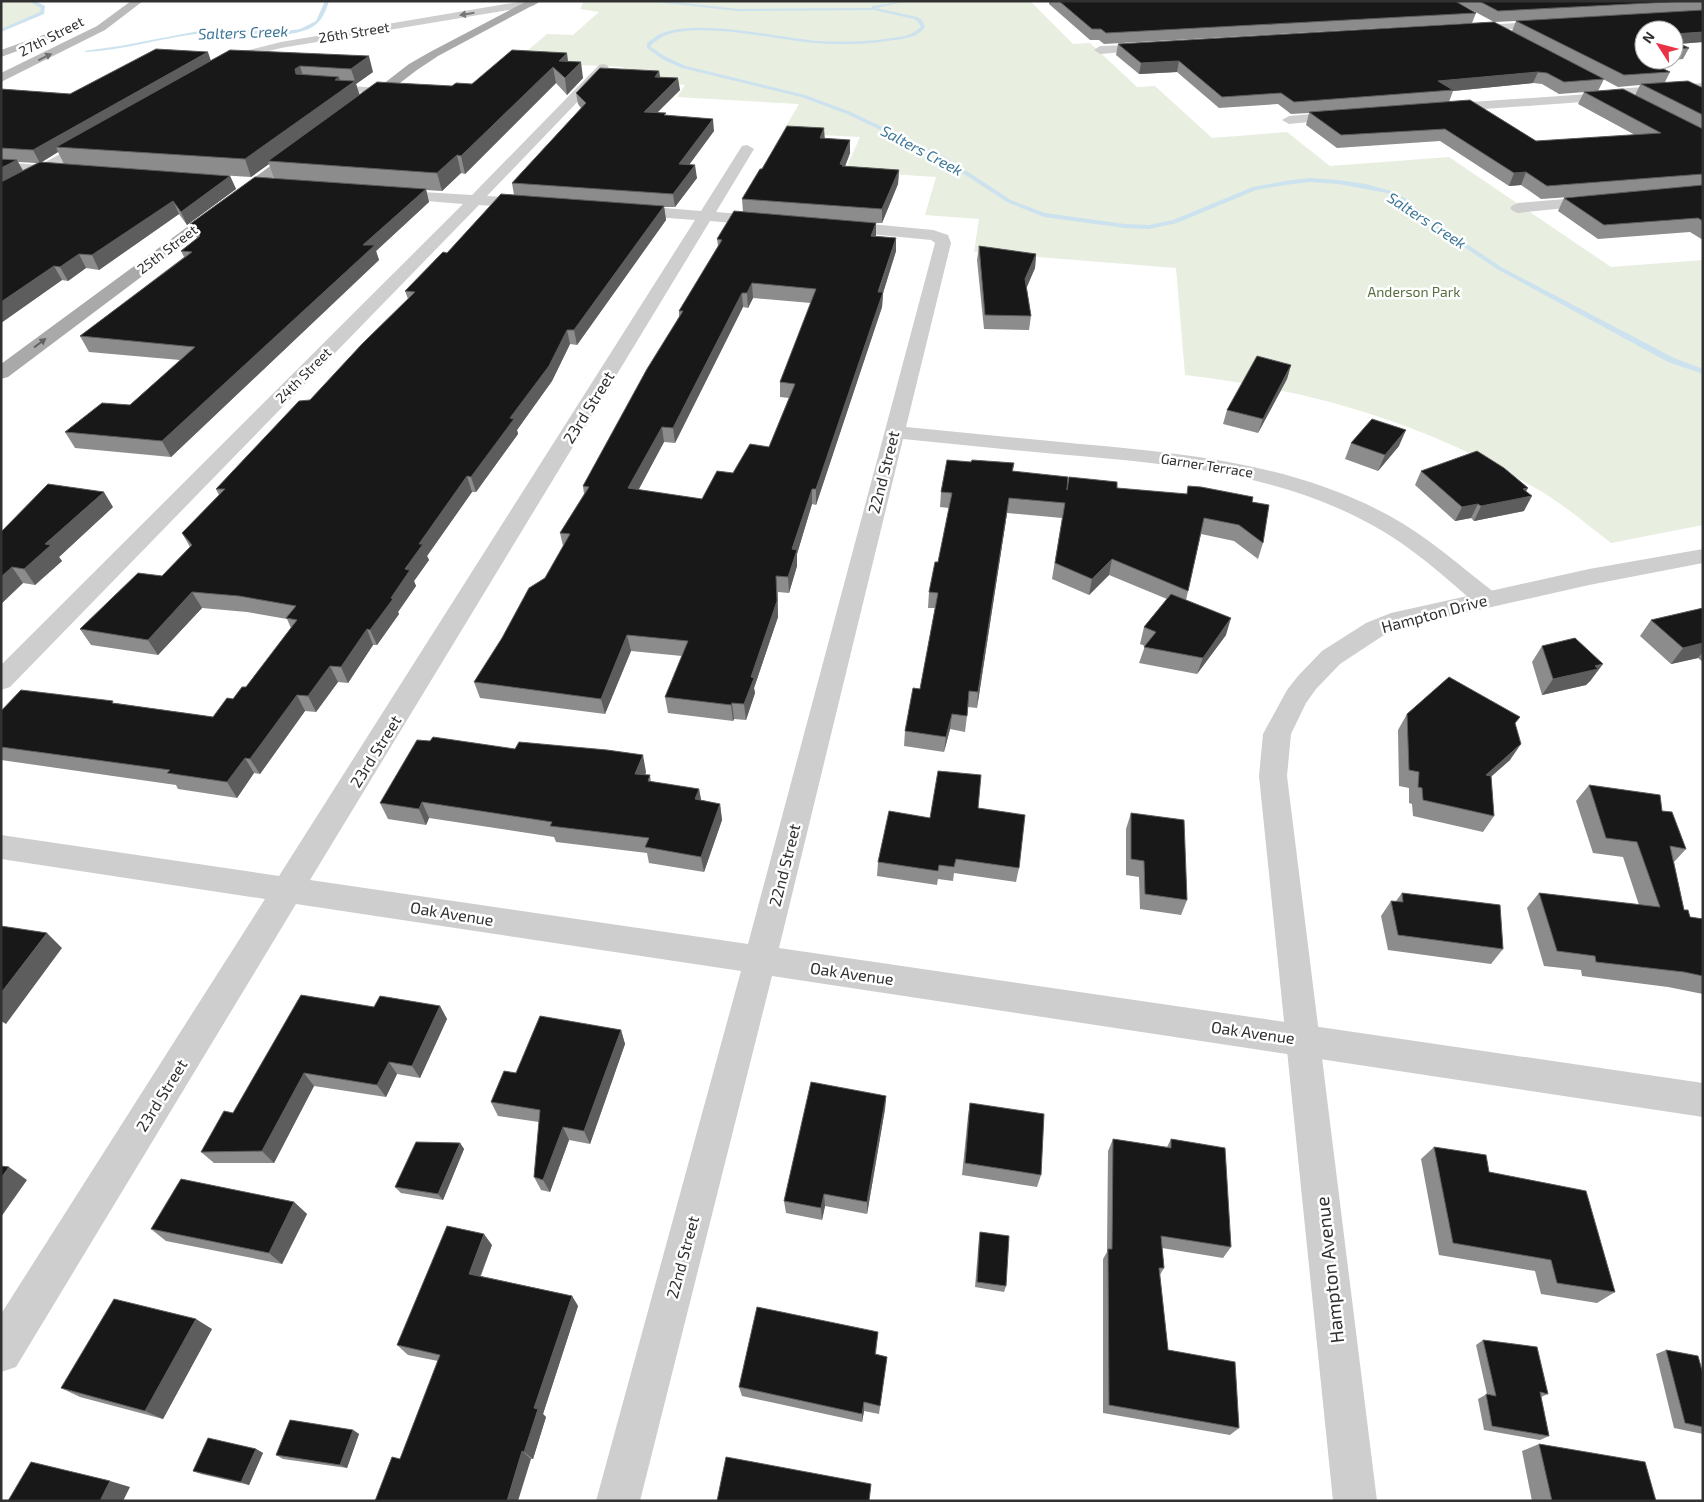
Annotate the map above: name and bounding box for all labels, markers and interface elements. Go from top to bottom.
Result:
one-way arrow [459,10,475,18]
street label: 27th Street [16,12,86,60]
street label: 26th Street [317,18,391,46]
north arrow [1634,20,1684,70]
water label: Salters Creek [198,21,289,43]
text: N [1638,28,1658,46]
one-way arrow [38,53,52,61]
water label: Salters Creek [878,121,966,179]
water label: Salters Creek [1384,188,1470,252]
street label: 25th Street [134,221,200,277]
park label: Anderson Park [1368,283,1460,300]
one-way arrow [33,338,46,349]
street label: 24th Street [272,344,334,406]
street label: 23rd Street [558,367,618,447]
street label: 22nd Street [864,429,902,515]
street label: Garner Terrace [1160,449,1254,481]
street label: Hampton Drive [1379,590,1489,636]
street label: 23rd Street [345,711,405,791]
street label: 22nd Street [765,822,803,908]
street label: Oak Avenue [409,897,495,929]
street label: Oak Avenue [809,958,895,988]
street label: Oak Avenue [1210,1017,1296,1047]
street label: 23rd Street [131,1055,191,1135]
street label: Hampton Avenue [1310,1196,1348,1344]
street label: 22nd Street [662,1214,702,1300]

